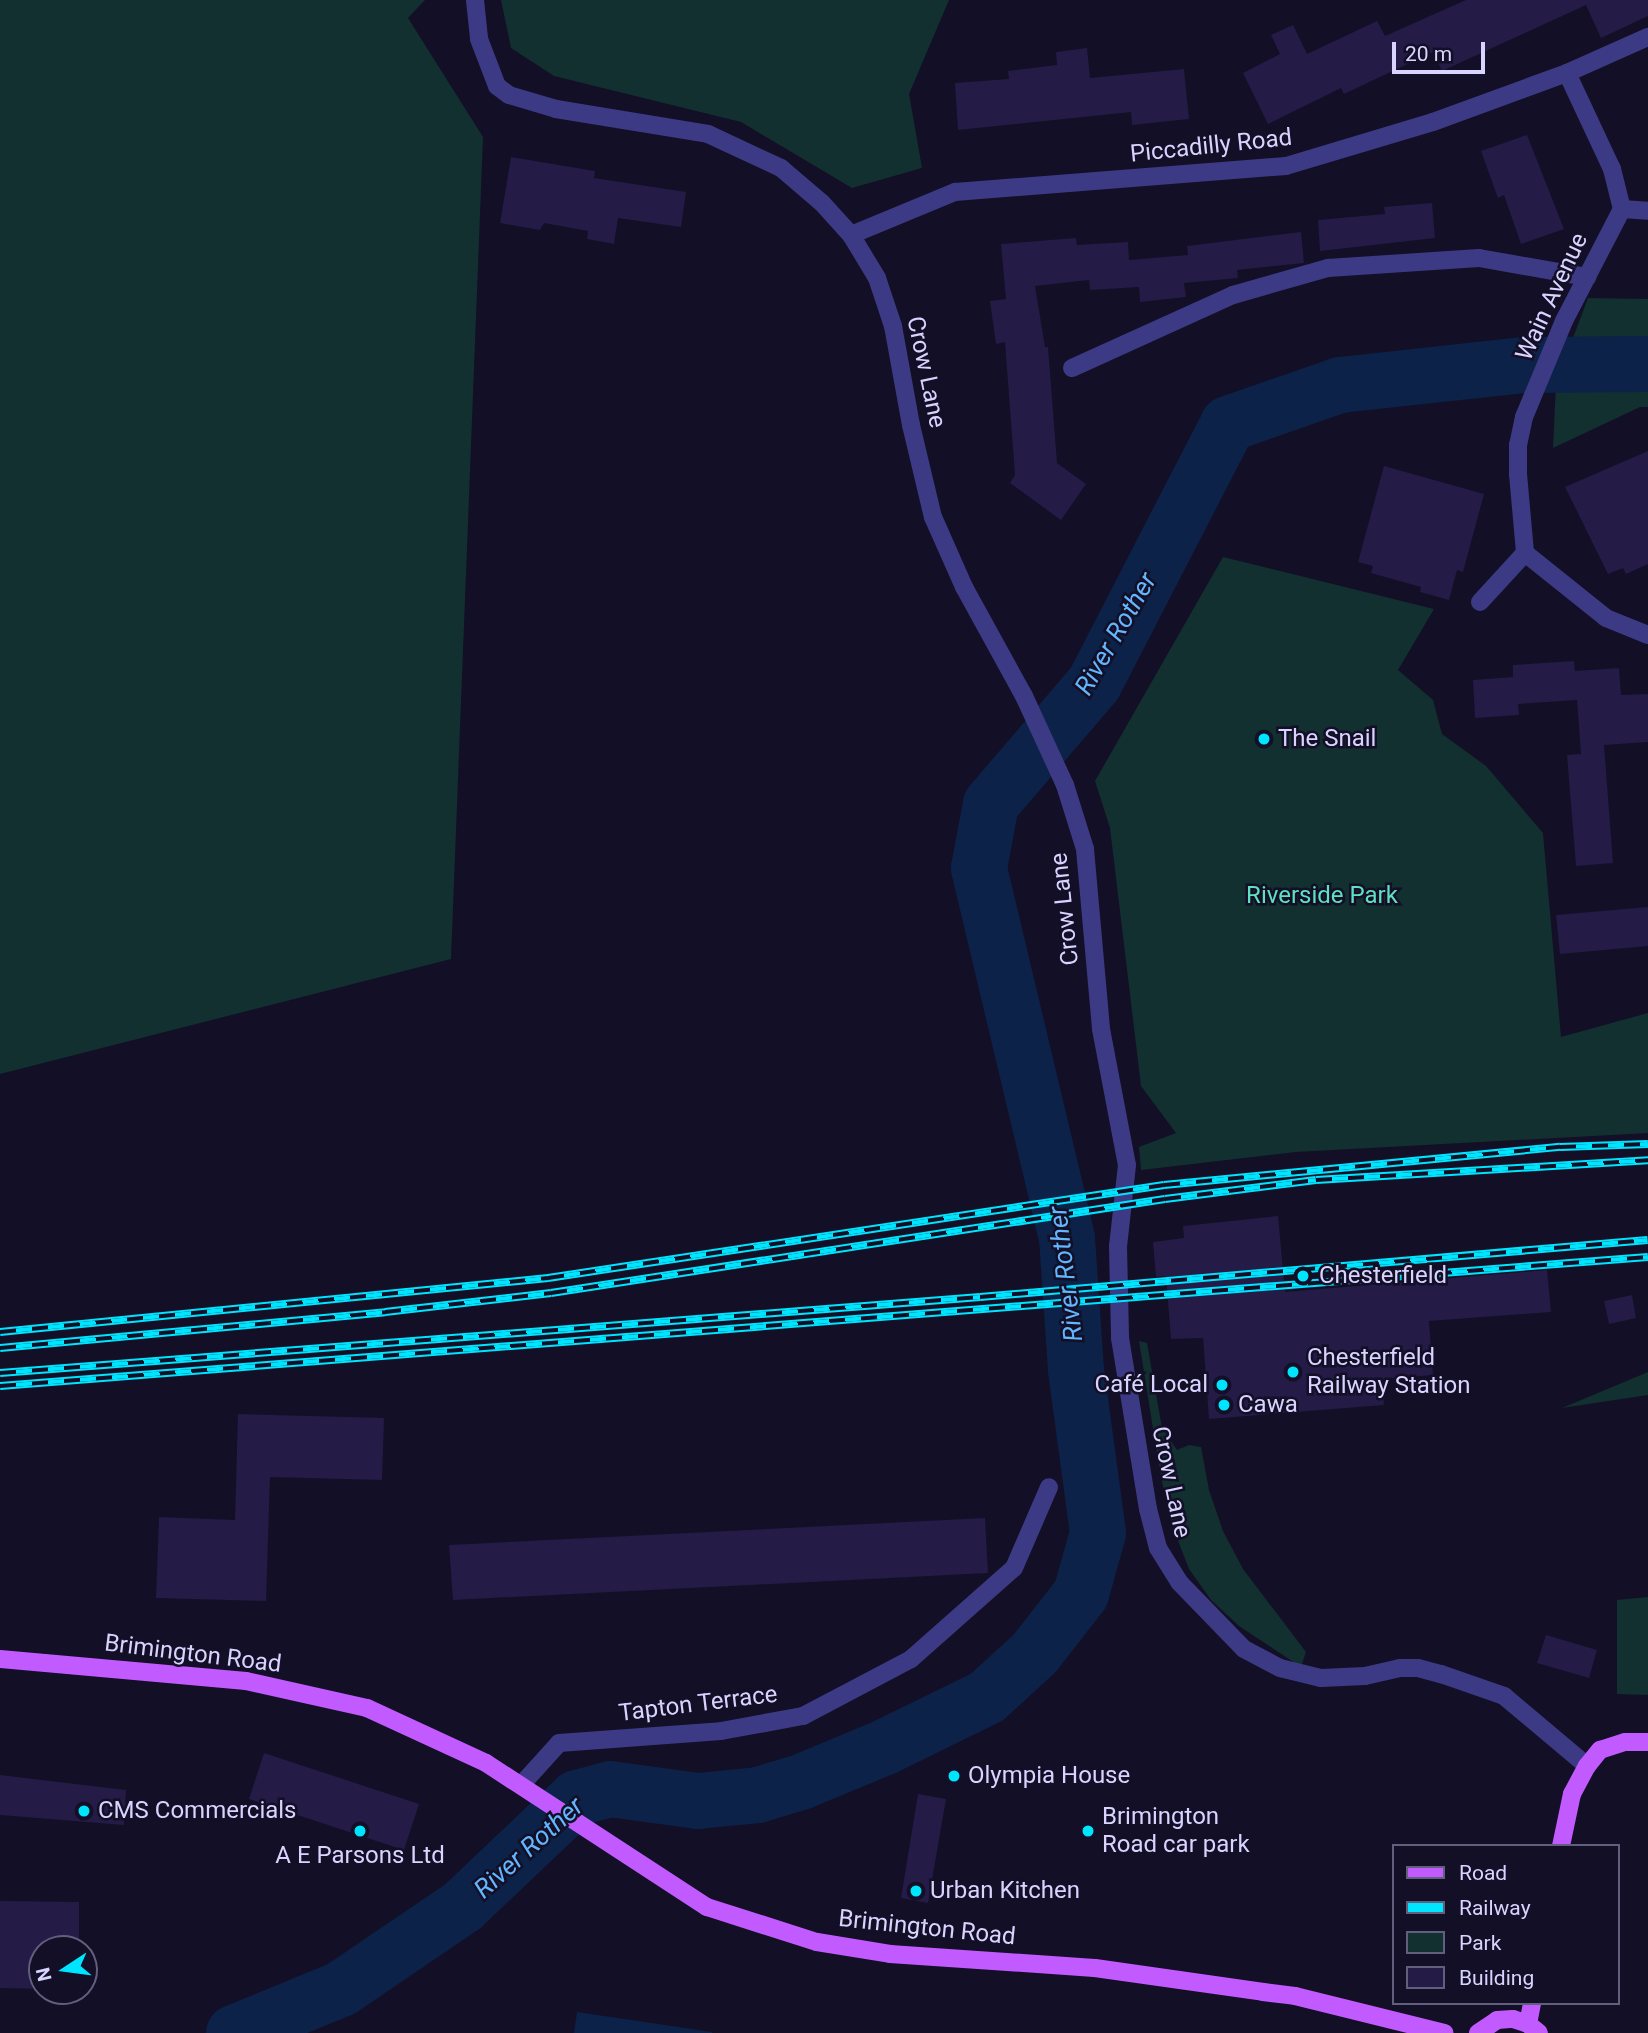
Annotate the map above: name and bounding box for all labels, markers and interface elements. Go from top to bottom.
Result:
scale bar [1396,28,1489,72]
text: 20 m [1405,42,1452,66]
street label: Piccadilly Road [1129,123,1293,169]
street label: Wain Avenue [1510,229,1594,365]
street label: Crow Lane [900,314,952,430]
water label: River Rother [1068,567,1164,701]
place label: The Snail [1278,725,1376,753]
marker: The Snail [1256,731,1272,747]
street label: Crow Lane [1045,851,1085,967]
park label: Riverside Park [1246,882,1398,910]
water label: River Rother [1042,1205,1090,1343]
place label: Chesterfield [1319,1262,1447,1290]
marker: Chesterfield [1293,1266,1313,1286]
place label: Chesterfield Railway Station [1307,1344,1471,1400]
marker: Chesterfield Railway Station [1285,1364,1301,1380]
place label: Café Local [1095,1371,1208,1399]
marker: Café Local [1214,1377,1230,1393]
place label: Cawa [1238,1391,1298,1419]
marker: Cawa [1216,1397,1232,1413]
street label: Crow Lane [1145,1424,1197,1540]
street label: Brimington Road [103,1629,283,1679]
street label: Tapton Terrace [617,1680,779,1728]
place label: Olympia House [968,1762,1130,1790]
marker: Olympia House [946,1768,962,1784]
water label: River Rother [468,1791,590,1905]
place label: CMS Commercials [98,1797,296,1825]
marker: CMS Commercials [76,1803,92,1819]
place label: Brimington Road car park [1102,1803,1250,1859]
marker: A E Parsons Ltd [352,1823,368,1839]
marker: Brimington Road car park [1080,1823,1096,1839]
place label: A E Parsons Ltd [275,1842,445,1870]
legend [1392,1844,1620,2005]
text: Road [1459,1861,1507,1885]
place label: Urban Kitchen [930,1877,1080,1905]
marker: Urban Kitchen [908,1883,924,1899]
text: Railway [1459,1896,1531,1920]
street label: Brimington Road [837,1904,1017,1952]
text: Park [1459,1931,1501,1955]
north arrow [28,1935,98,2005]
text: N [31,1965,57,1984]
text: Building [1459,1966,1534,1990]

